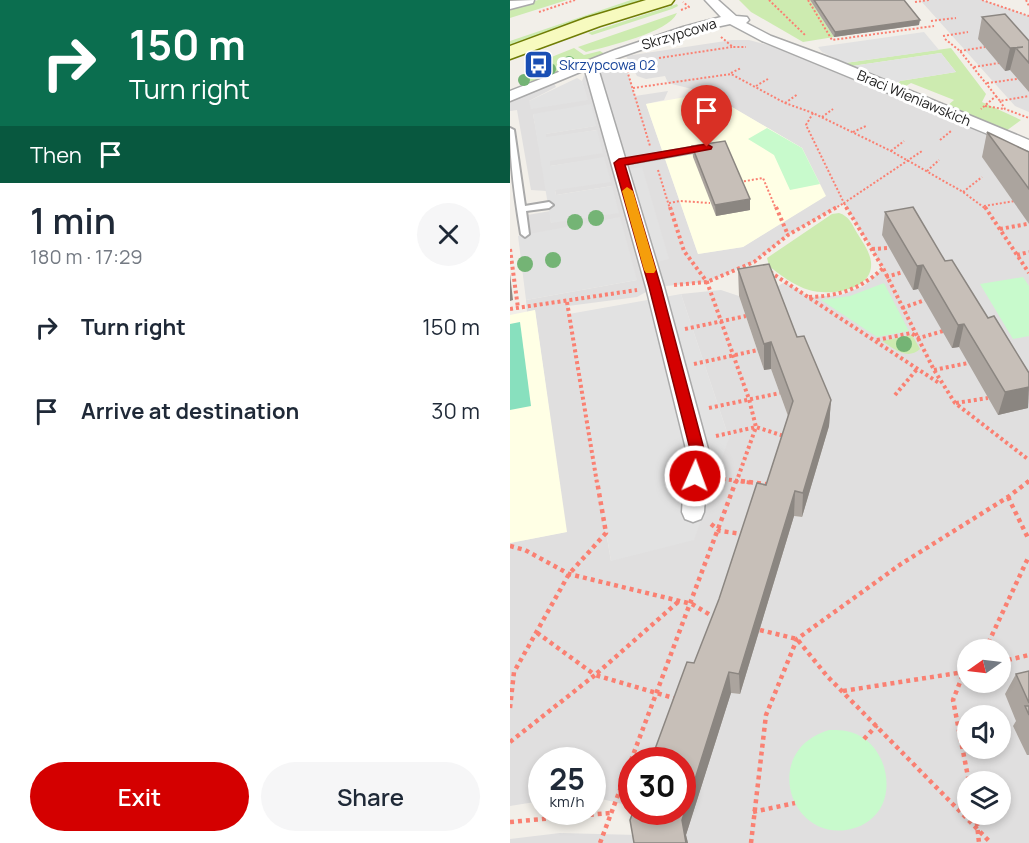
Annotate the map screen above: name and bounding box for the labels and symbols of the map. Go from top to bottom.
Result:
street label: Skrzypcowa [639,13,719,54]
bus stop icon: Skrzypcowa 02 [522,49,554,81]
place label: Skrzypcowa 02 [559,55,655,74]
street label: Braci Wieniawskich [854,65,974,130]
pin [681,85,732,147]
position arrow [663,444,727,508]
north arrow [957,639,1011,693]
speed limit sign: 30 [618,747,696,825]

